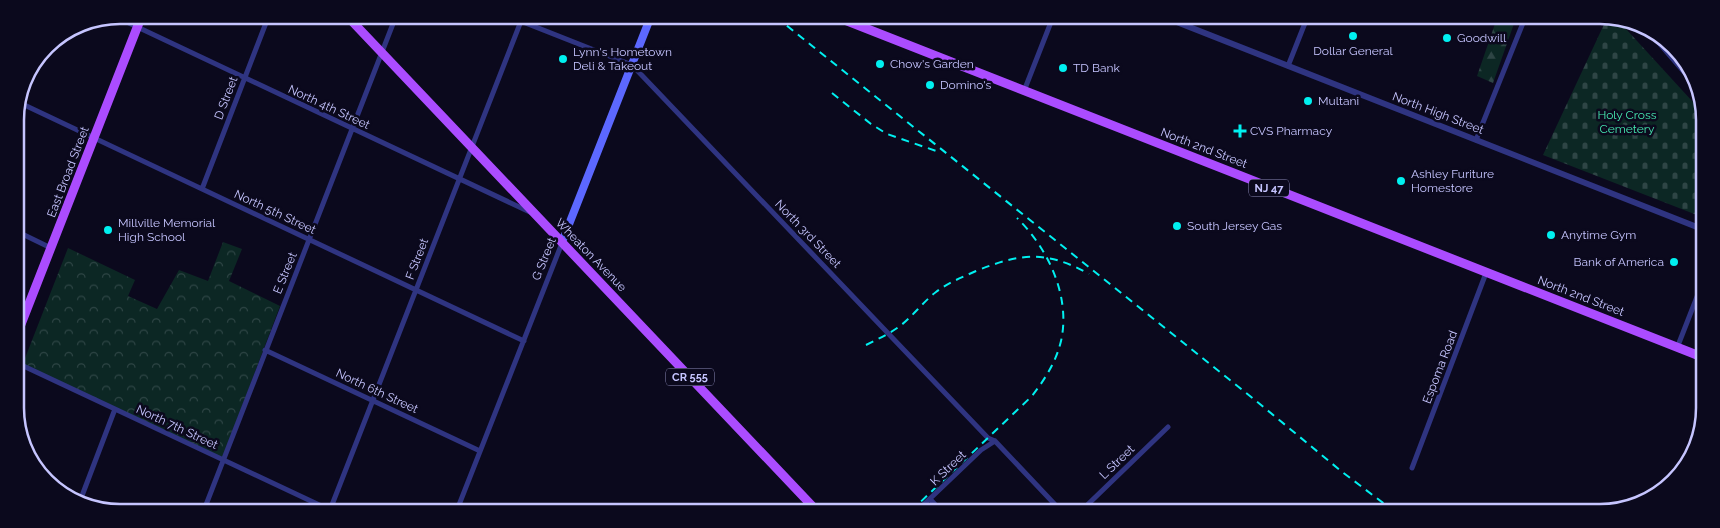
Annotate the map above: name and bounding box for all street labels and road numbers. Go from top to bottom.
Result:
street label: D Street [211,75,241,121]
street label: North 4th Street [286,82,372,132]
street label: North High Street [1390,89,1486,137]
street label: East Broad Street [44,125,92,219]
street label: North 2nd Street [1159,125,1249,171]
road number: NJ 47 [1249,180,1289,197]
street label: North 5th Street [232,187,318,237]
street label: North 3rd Street [772,197,844,271]
street label: Wheaton Avenue [553,216,629,294]
street label: F Street [403,236,431,282]
street label: G Street [529,236,559,282]
street label: E Street [270,250,300,296]
street label: North 2nd Street [1536,273,1626,319]
street label: Espoma Road [1420,329,1460,405]
street label: North 6th Street [334,366,420,416]
road number: CR 555 [666,368,714,386]
street label: North 7th Street [134,402,220,452]
street label: L Street [1097,442,1137,482]
street label: K Street [927,448,969,488]

